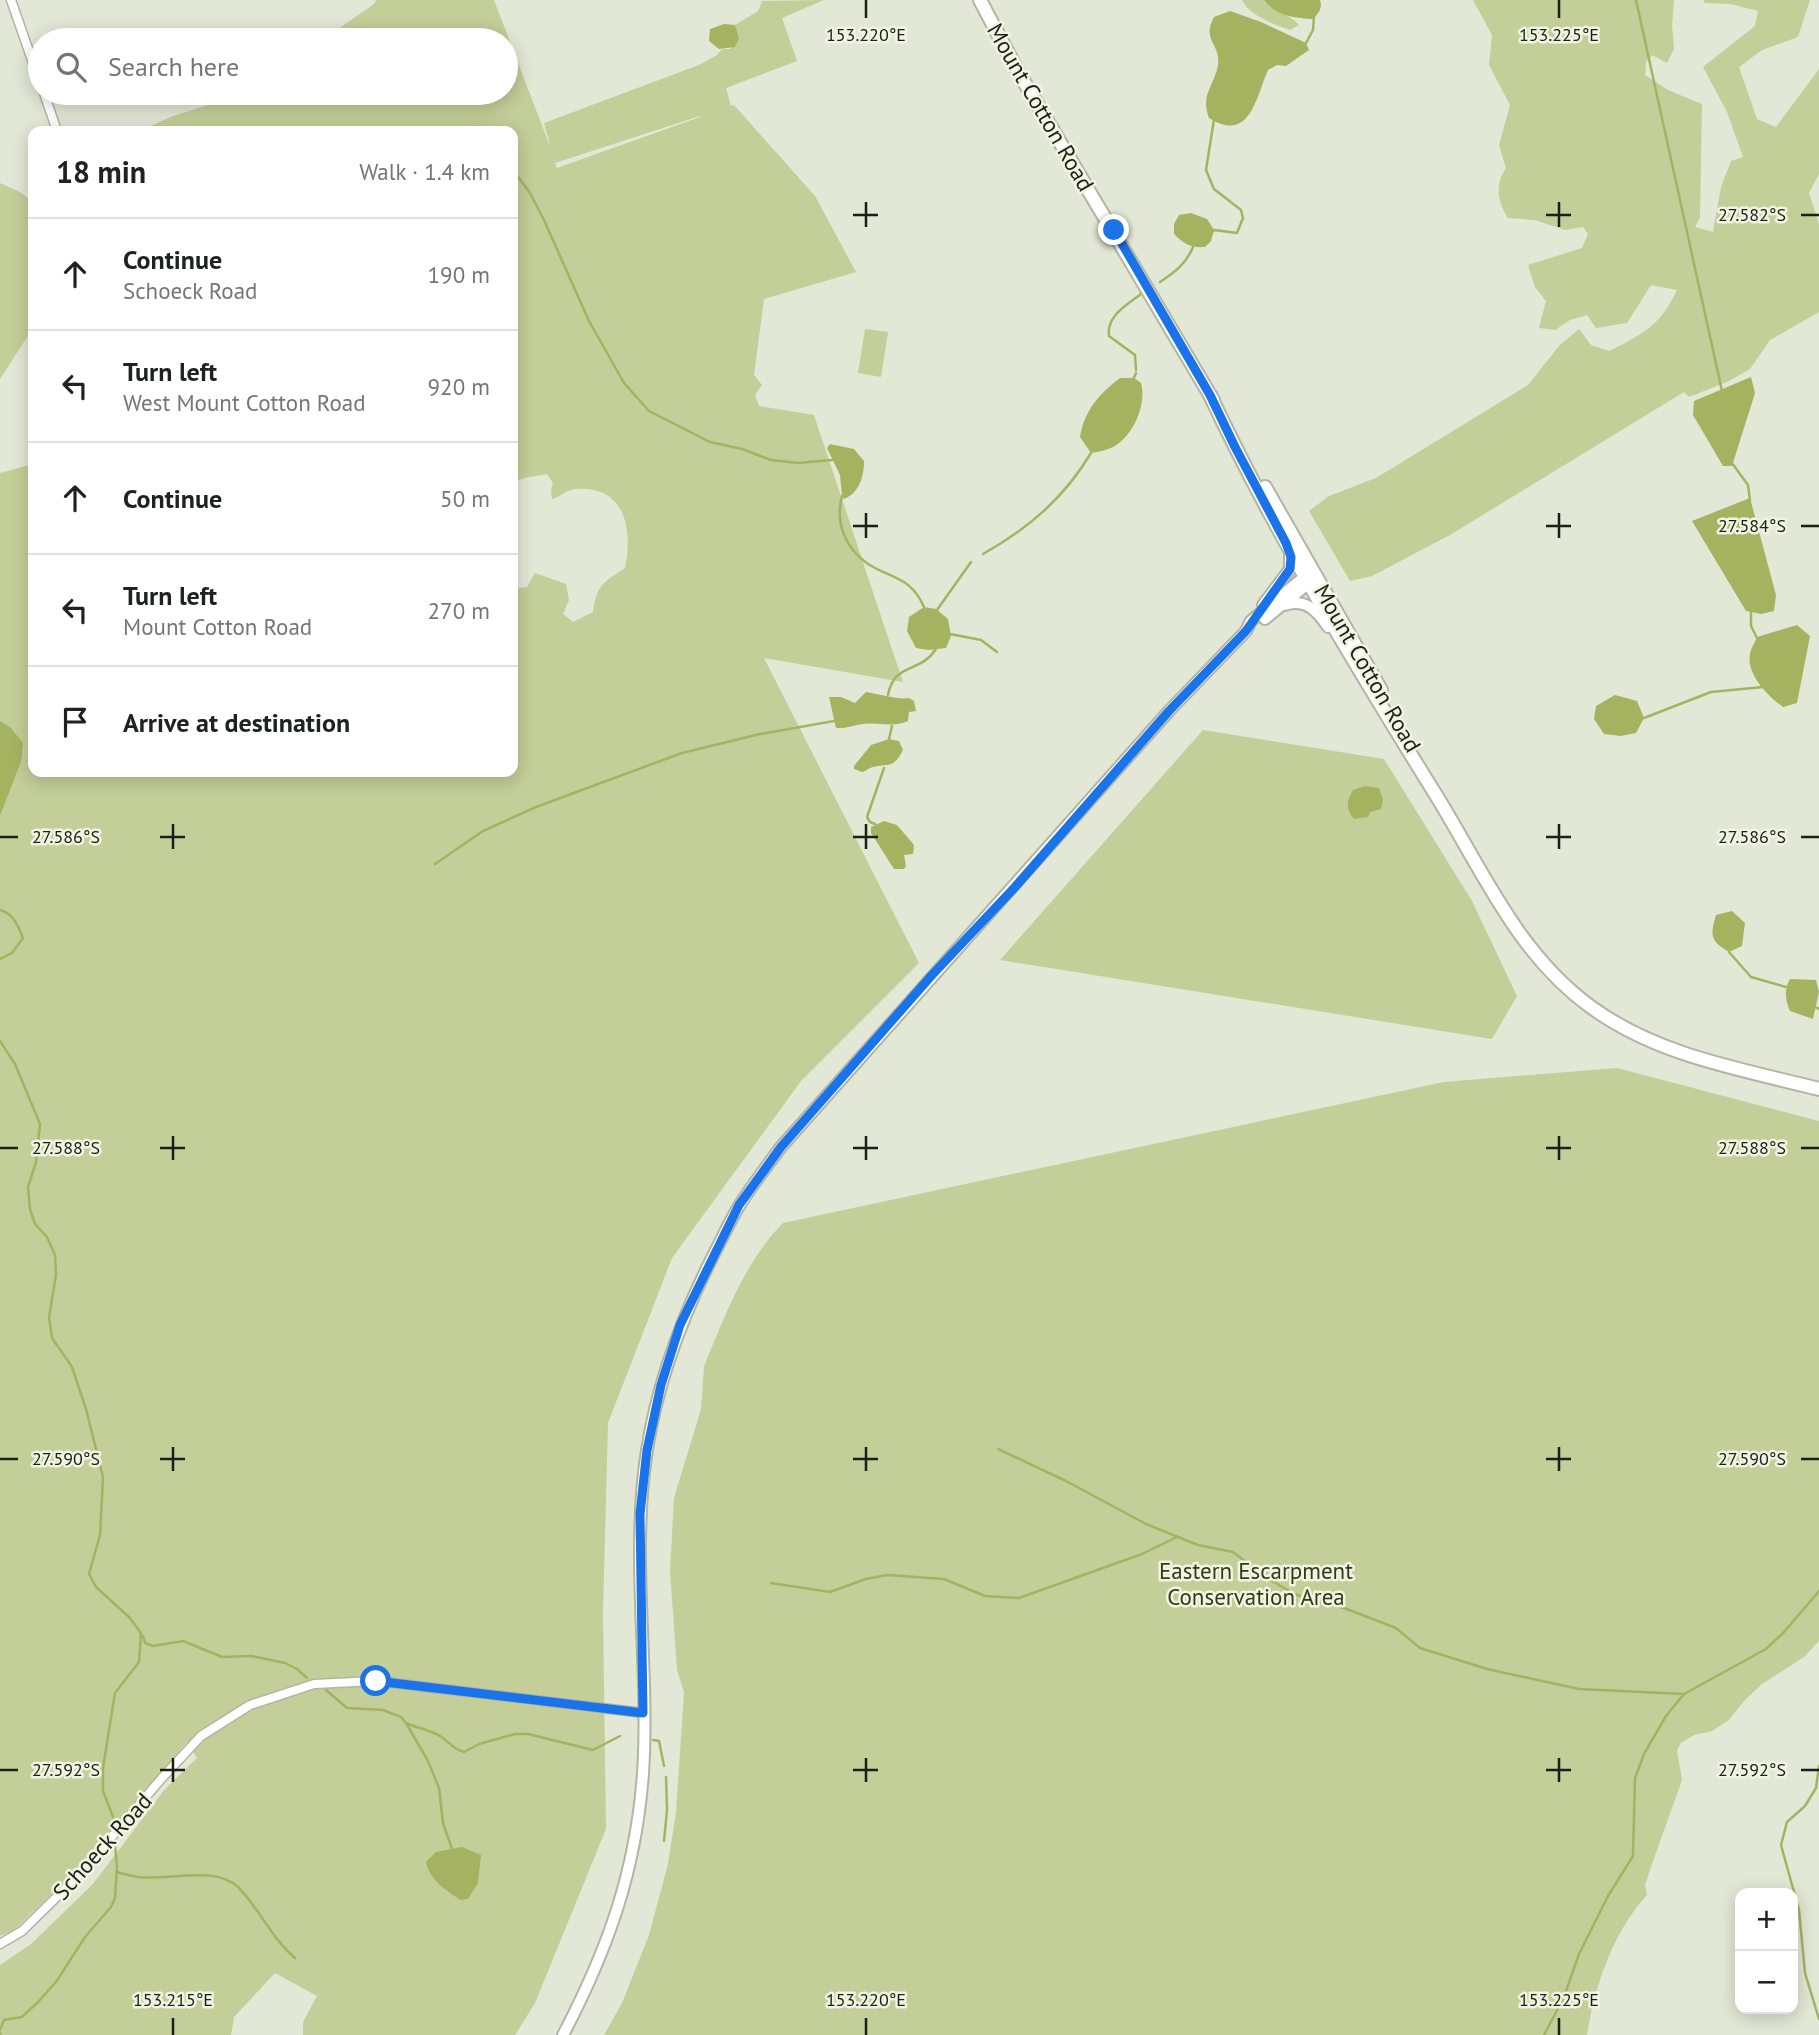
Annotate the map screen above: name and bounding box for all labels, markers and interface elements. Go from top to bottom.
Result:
street label: Mount Cotton Road [981,18,1101,196]
text: 153.220°E [826,23,906,46]
text: 153.225°E [1519,23,1599,46]
search box [28,28,518,105]
icon: search [52,48,90,86]
text: Search here [108,50,239,83]
text: 18 min [56,152,146,191]
text: Walk · 1.4 km [359,157,490,186]
text: 27.582°S [1718,203,1786,226]
route end [1098,214,1129,245]
text: Continue [123,243,222,276]
icon: ahead [56,255,94,293]
text: 190 m [428,260,490,289]
text: Schoeck Road [123,276,257,305]
text: Turn left [123,355,217,388]
icon: left [56,367,94,405]
text: 920 m [428,372,490,401]
text: West Mount Cotton Road [123,388,366,417]
icon: ahead [56,479,94,517]
text: Continue [123,482,222,515]
text: 50 m [440,484,490,513]
text: 27.584°S [1718,514,1786,537]
text: Turn left [123,579,217,612]
street label: Mount Cotton Road [1308,579,1428,757]
icon: left [56,591,94,629]
text: 270 m [428,596,490,625]
text: Mount Cotton Road [123,612,312,641]
icon: arrive [56,703,94,741]
text: Arrive at destination [123,706,350,739]
text: 27.586°S [32,825,100,848]
text: 27.586°S [1718,825,1786,848]
text: 27.588°S [32,1136,100,1159]
text: 27.588°S [1718,1136,1786,1159]
text: 27.590°S [32,1447,100,1470]
text: 27.590°S [1718,1447,1786,1470]
park label: Eastern Escarpment Conservation Area [1159,1556,1353,1611]
route start [360,1665,391,1696]
text: 27.592°S [32,1758,100,1781]
text: 27.592°S [1718,1758,1786,1781]
street label: Schoeck Road [46,1786,158,1906]
map controls [1735,1888,1798,2014]
button: + [1735,1888,1798,1951]
button: − [1735,1951,1798,2014]
text: 153.215°E [133,1988,213,2011]
text: 153.220°E [826,1988,906,2011]
text: 153.225°E [1519,1988,1599,2011]

